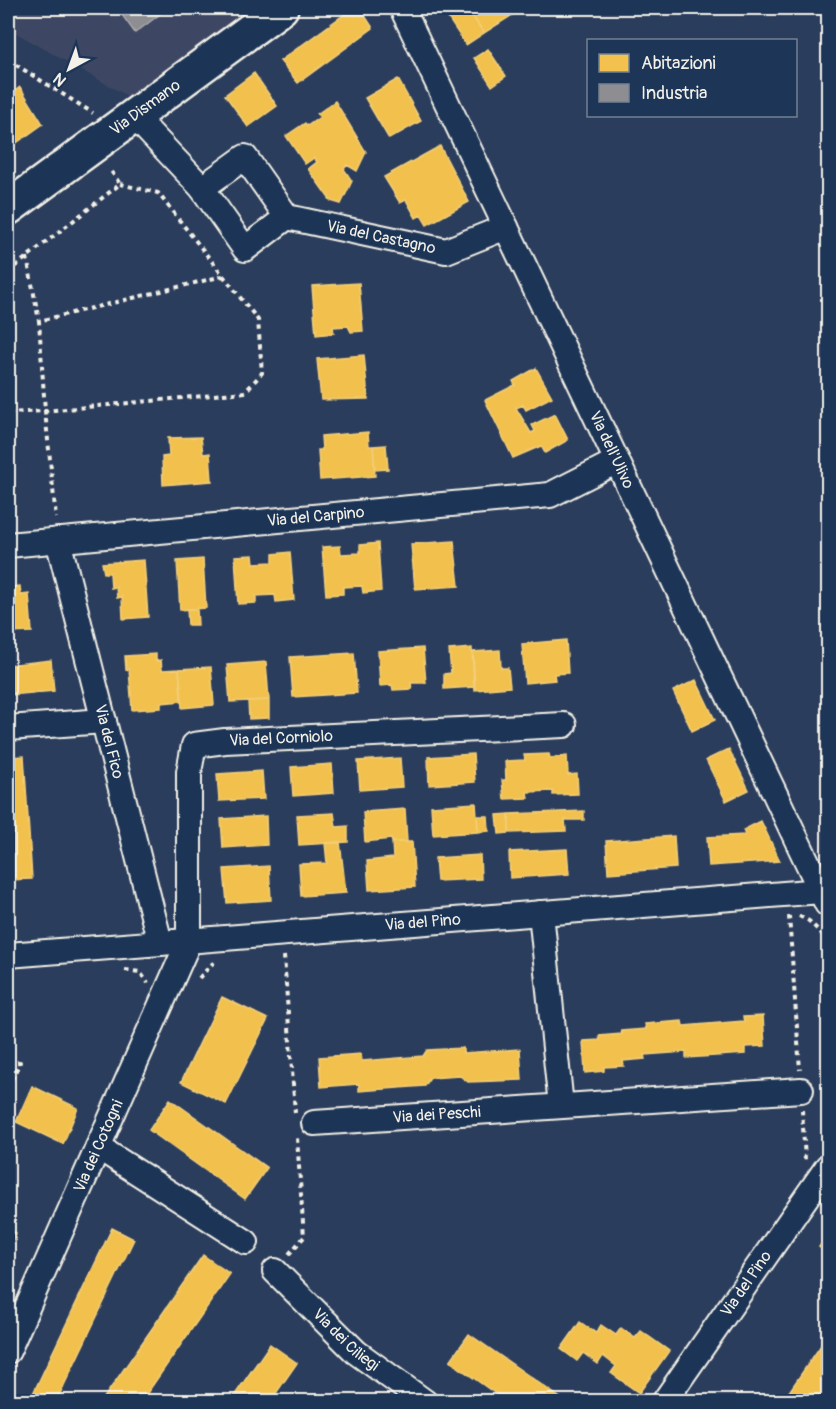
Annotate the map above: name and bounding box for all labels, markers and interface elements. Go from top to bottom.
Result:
north arrow [39,39,99,99]
legend [587,39,797,117]
text: Abitazioni [641,52,716,75]
text: N [49,68,70,91]
street label: Via Dismano [106,75,185,140]
text: Industria [641,82,707,105]
street label: Via del Castagno [325,216,438,259]
street label: Via dell'Ulivo [585,408,639,492]
street label: Via del Carpino [266,502,366,531]
street label: Via del Fico [90,702,128,781]
street label: Via del Corniolo [229,726,334,751]
street label: Via del Pino [384,909,462,935]
street label: Via dei Cotogni [69,1097,128,1195]
street label: Via dei Peschi [392,1102,482,1128]
street label: Via del Pino [716,1246,776,1321]
street label: Via dei Ciliegi [308,1304,383,1376]

